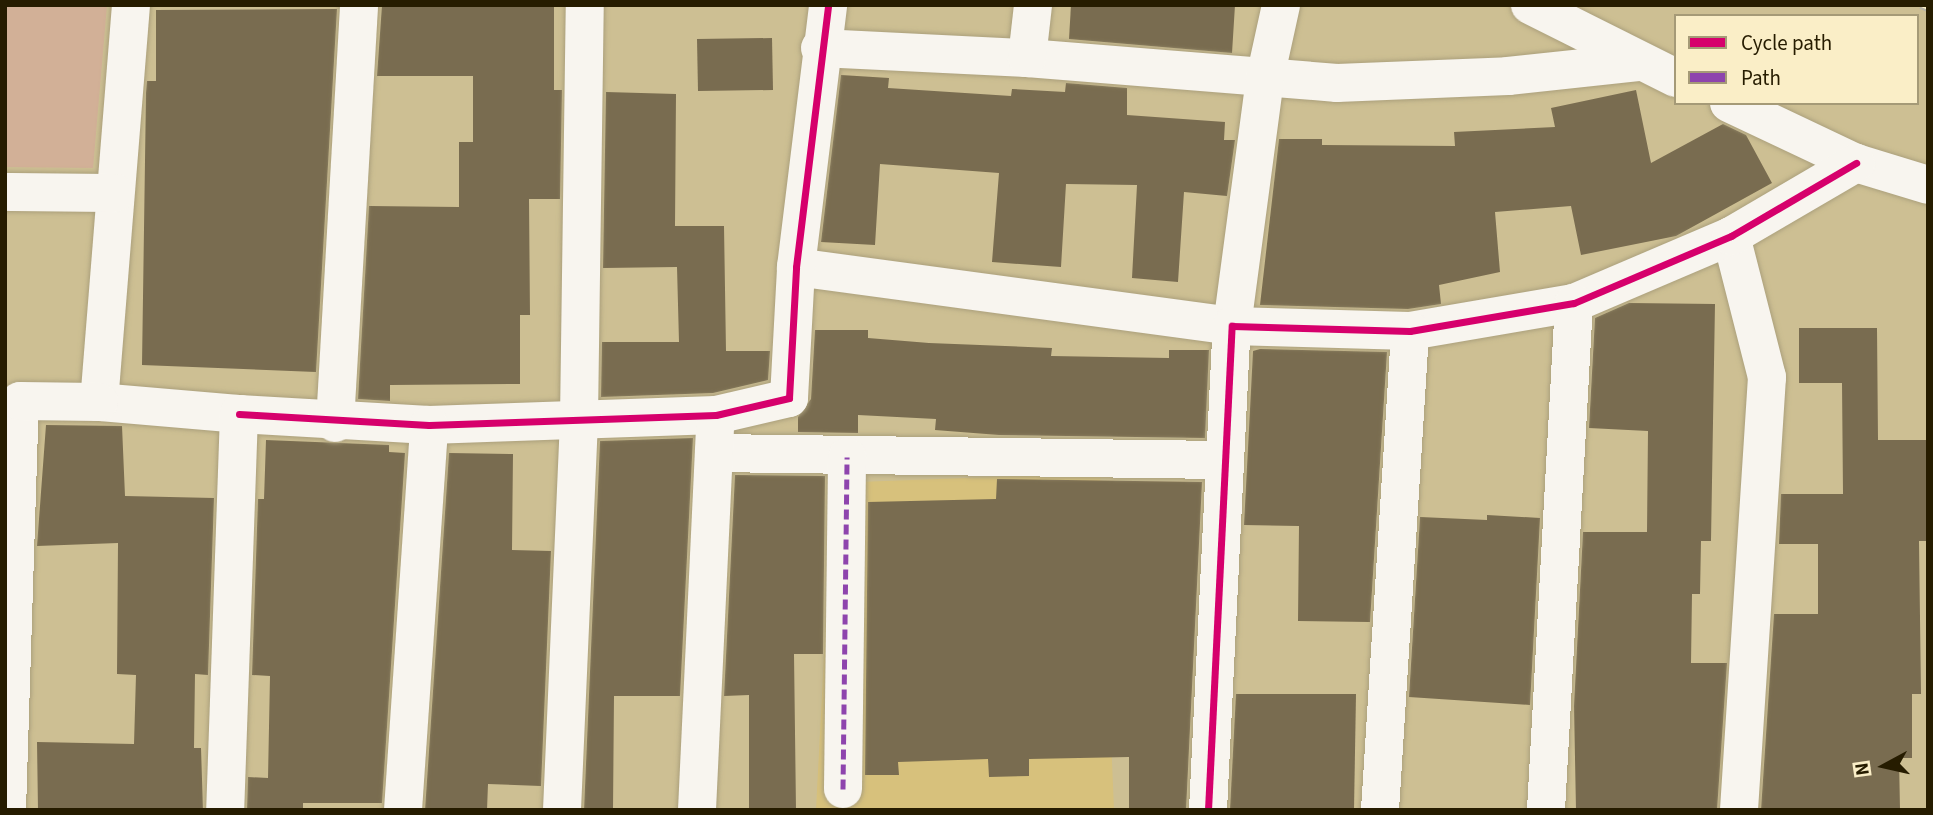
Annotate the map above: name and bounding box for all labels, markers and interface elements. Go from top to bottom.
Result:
legend [1674,14,1919,105]
text: Cycle path [1741,28,1832,58]
text: Path [1741,63,1781,93]
north arrow [1849,731,1919,801]
text: N [1848,761,1877,777]

